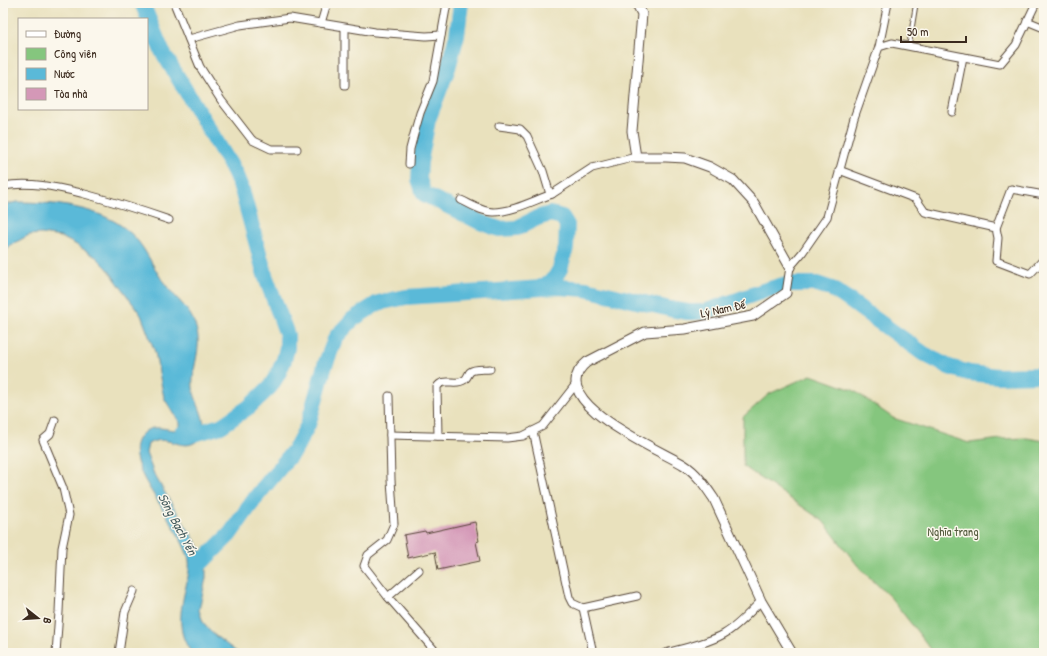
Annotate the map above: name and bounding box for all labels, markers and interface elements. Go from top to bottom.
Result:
legend [18,18,148,110]
scale bar [901,18,966,44]
text: 50 m [907,23,928,40]
text: Đường [54,25,81,42]
text: Công viên [54,45,97,62]
text: Nước [54,65,75,82]
text: Tòa nhà [54,85,87,102]
street label: Lý Nam Đế [699,295,748,322]
water label: Sông Bạch Yến [153,490,202,560]
park label: Nghĩa trang [927,523,979,540]
north arrow [18,598,58,638]
text: B [40,616,55,626]

